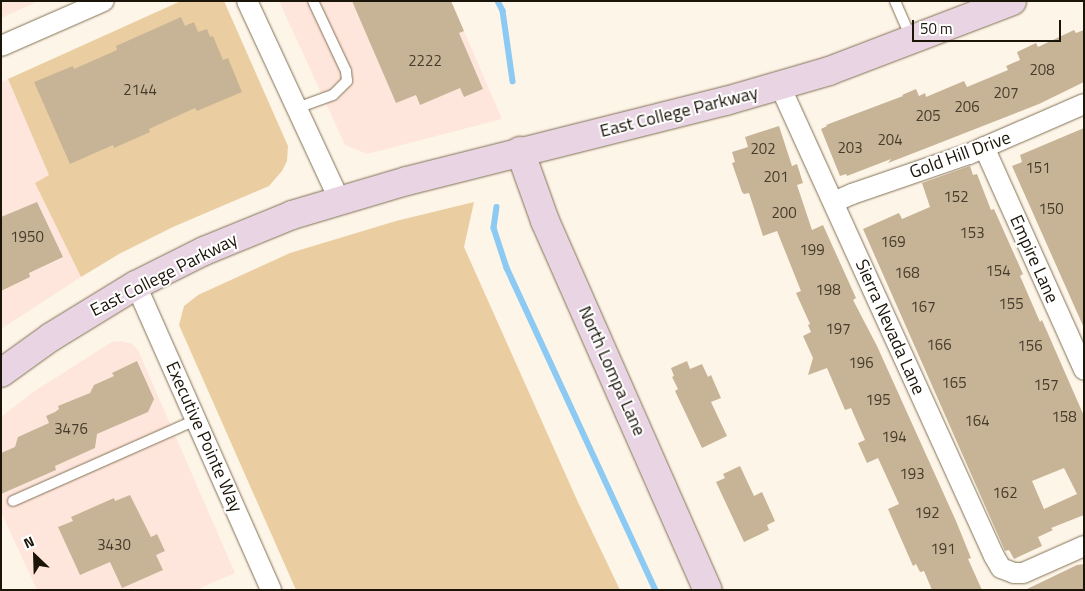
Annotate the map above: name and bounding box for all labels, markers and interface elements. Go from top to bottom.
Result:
scale bar [915,10,1064,42]
text: 50 m [920,17,953,40]
house number: 2222 [408,52,442,70]
house number: 208 [1029,61,1055,79]
house number: 2144 [123,81,157,99]
street label: East College Parkway [598,82,760,142]
house number: 207 [993,84,1019,102]
house number: 206 [954,98,980,116]
house number: 205 [915,107,941,125]
street label: Gold Hill Drive [907,127,1013,183]
house number: 204 [877,131,903,149]
house number: 203 [837,139,863,157]
house number: 202 [750,140,776,158]
house number: 151 [1025,159,1051,177]
house number: 201 [763,168,789,186]
house number: 152 [943,188,969,206]
house number: 150 [1038,200,1064,218]
house number: 200 [771,204,797,222]
street label: Empire Lane [1005,212,1063,306]
house number: 153 [959,224,985,242]
house number: 1950 [10,228,44,246]
street label: East College Parkway [87,229,241,321]
house number: 169 [880,233,906,251]
house number: 199 [799,241,825,259]
street label: Sierra Nevada Lane [851,256,929,398]
house number: 154 [985,262,1011,280]
house number: 168 [894,264,920,282]
house number: 198 [815,281,841,299]
house number: 155 [998,295,1024,313]
house number: 167 [910,298,936,316]
street label: North Lompa Lane [574,303,650,439]
house number: 197 [825,320,851,338]
house number: 166 [926,336,952,354]
house number: 156 [1017,337,1043,355]
house number: 196 [848,354,874,372]
street label: Executive Pointe Way [161,358,247,516]
house number: 165 [941,374,967,392]
house number: 157 [1033,376,1059,394]
house number: 195 [865,391,891,409]
house number: 158 [1051,408,1077,426]
house number: 164 [964,412,990,430]
house number: 3476 [54,420,88,438]
house number: 194 [881,428,907,446]
house number: 193 [899,465,925,483]
house number: 162 [992,484,1018,502]
house number: 192 [914,504,940,522]
text: N [20,530,37,553]
north arrow [10,531,60,581]
house number: 3430 [97,536,131,554]
house number: 191 [930,540,956,558]

